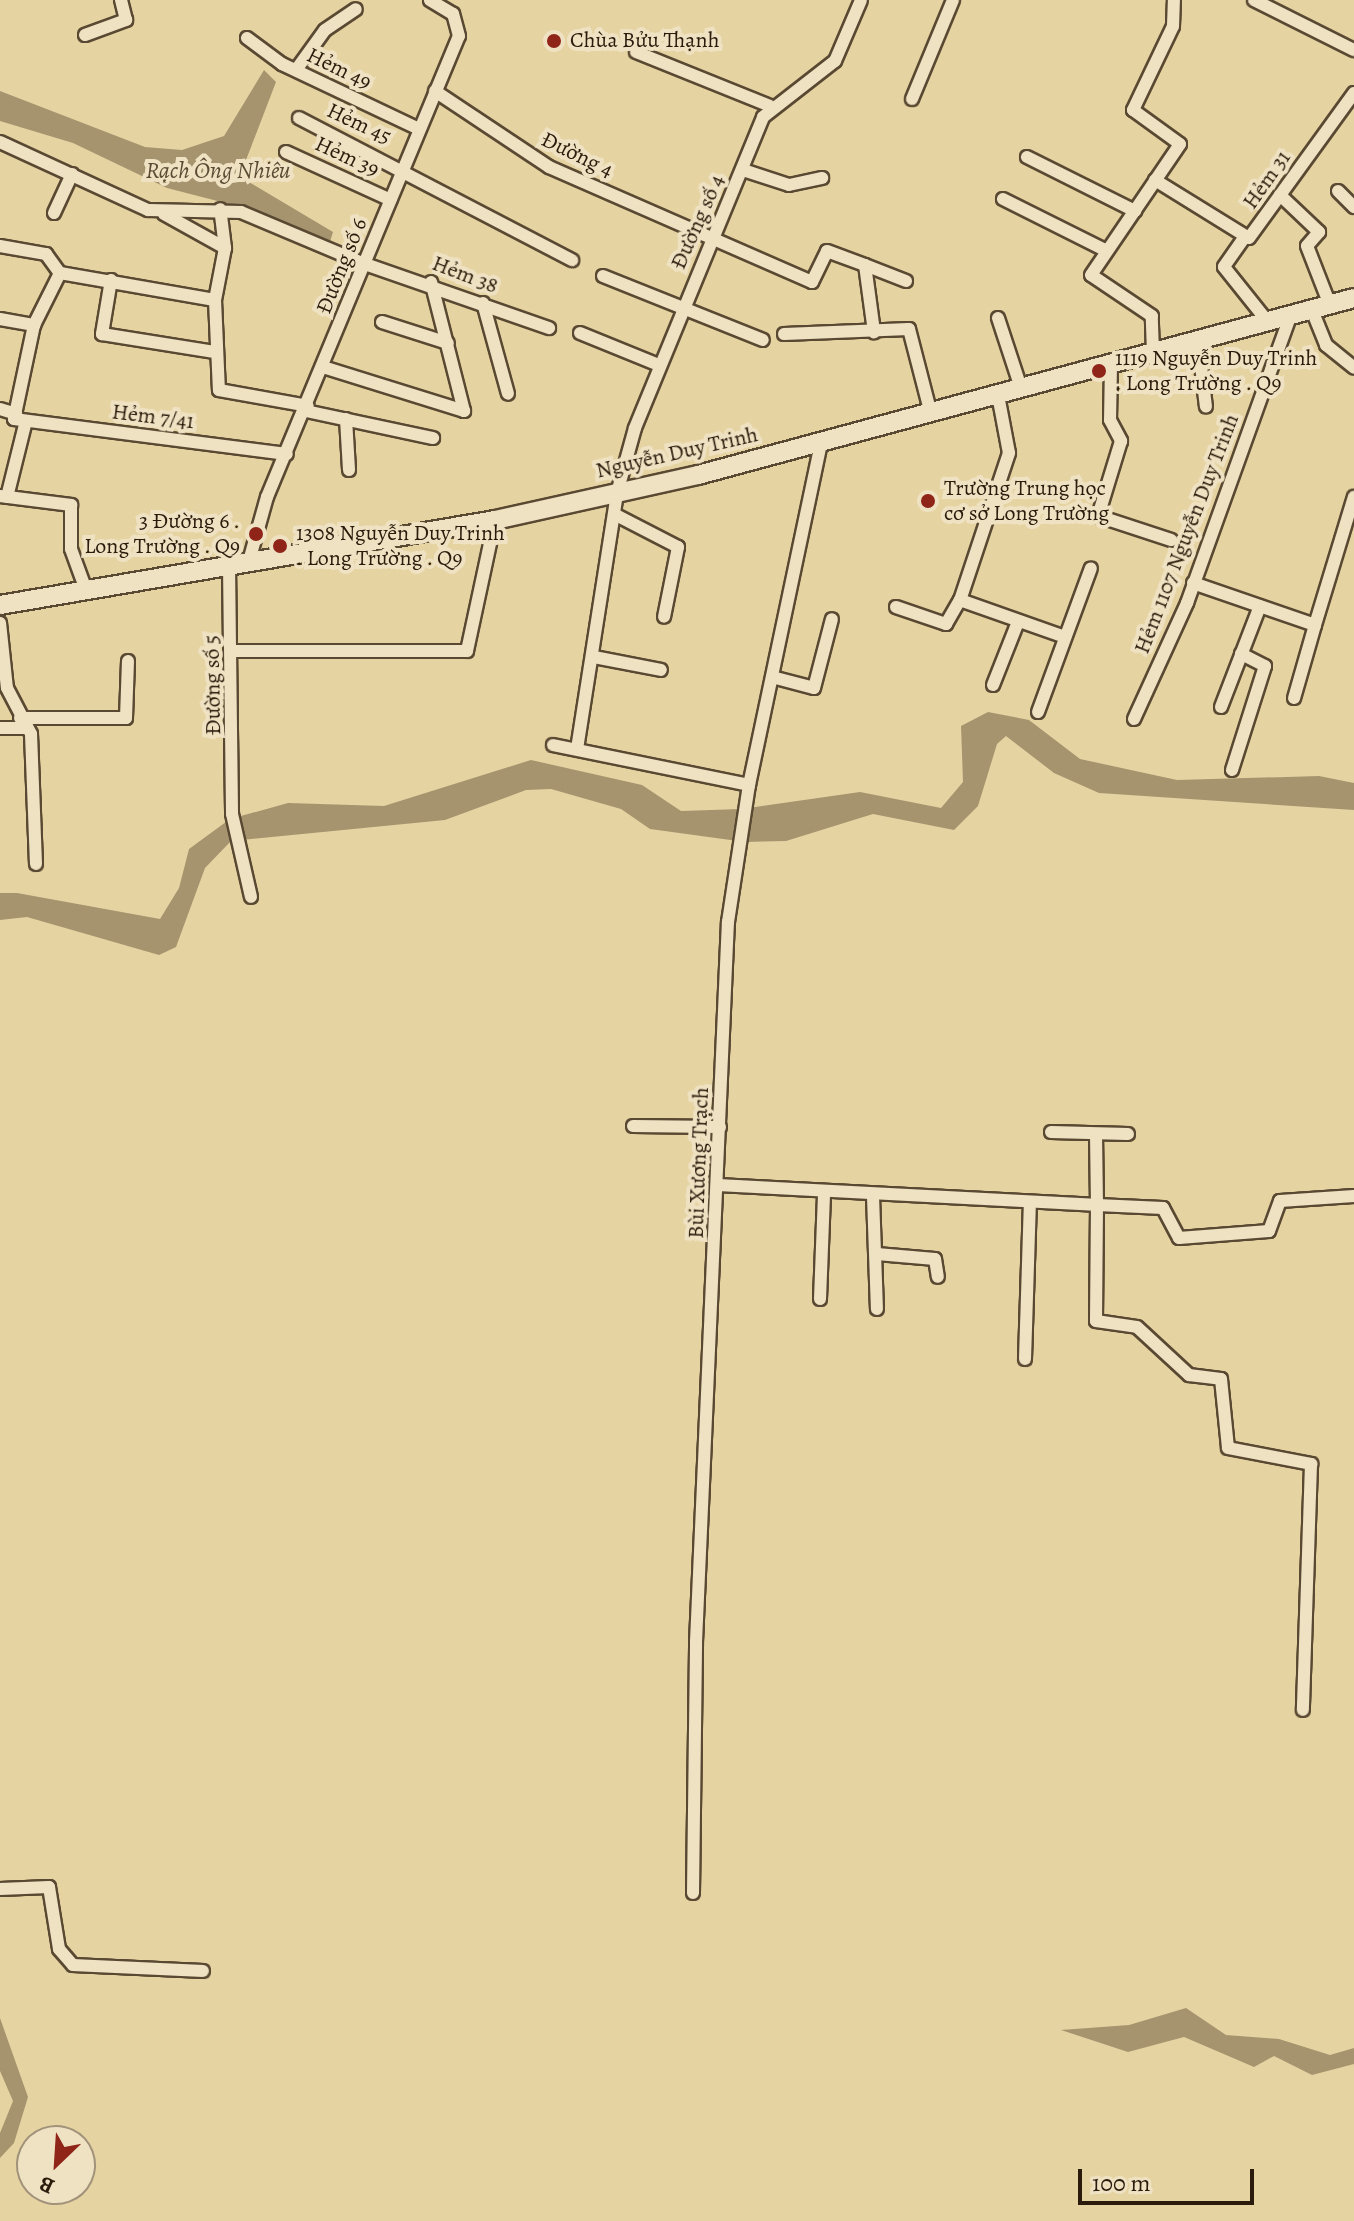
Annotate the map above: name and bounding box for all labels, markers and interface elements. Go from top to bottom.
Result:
place label: Chùa Bửu Thạnh [570,28,719,54]
marker: Chùa Bửu Thạnh [545,32,563,50]
street label: Hẻm 49 [302,42,376,96]
street label: Hẻm 45 [323,98,395,150]
street label: Đường 4 [537,126,617,184]
street label: Hẻm 39 [311,131,383,183]
street label: Hẻm 31 [1237,146,1297,214]
water label: Rạch Ông Nhiêu [145,157,291,185]
street label: Đường số 4 [665,171,731,273]
street label: Đường số 6 [311,214,373,318]
street label: Hẻm 38 [428,250,502,300]
place label: 1119 Nguyễn Duy Trinh . Long Trường . Q9 [1115,345,1317,396]
marker: 1119 Nguyễn Duy Trinh . Long Trường . Q9 [1090,362,1108,380]
street label: Hẻm 7/41 [110,399,196,435]
street label: Hẻm 1107 Nguyễn Duy Trinh [1129,411,1245,657]
street label: Nguyễn Duy Trinh [593,422,761,484]
place label: Trường Trung học cơ sở Long Trường [944,475,1109,526]
marker: Trường Trung học cơ sở Long Trường [919,492,937,510]
place label: 3 Đường 6 . Long Trường . Q9 [83,508,240,560]
place label: 1308 Nguyễn Duy Trinh . Long Trường . Q9 [296,520,505,572]
marker: 3 Đường 6 . Long Trường . Q9 [247,525,265,543]
marker: 1308 Nguyễn Duy Trinh . Long Trường . Q9 [271,537,289,555]
street label: Đường số 5 [199,635,227,735]
street label: Bùi Xương Trạch [683,1087,715,1239]
north arrow [16,2125,96,2205]
scale bar [1082,2153,1258,2203]
text: 100 m [1092,2167,1151,2199]
text: B [34,2168,59,2201]

